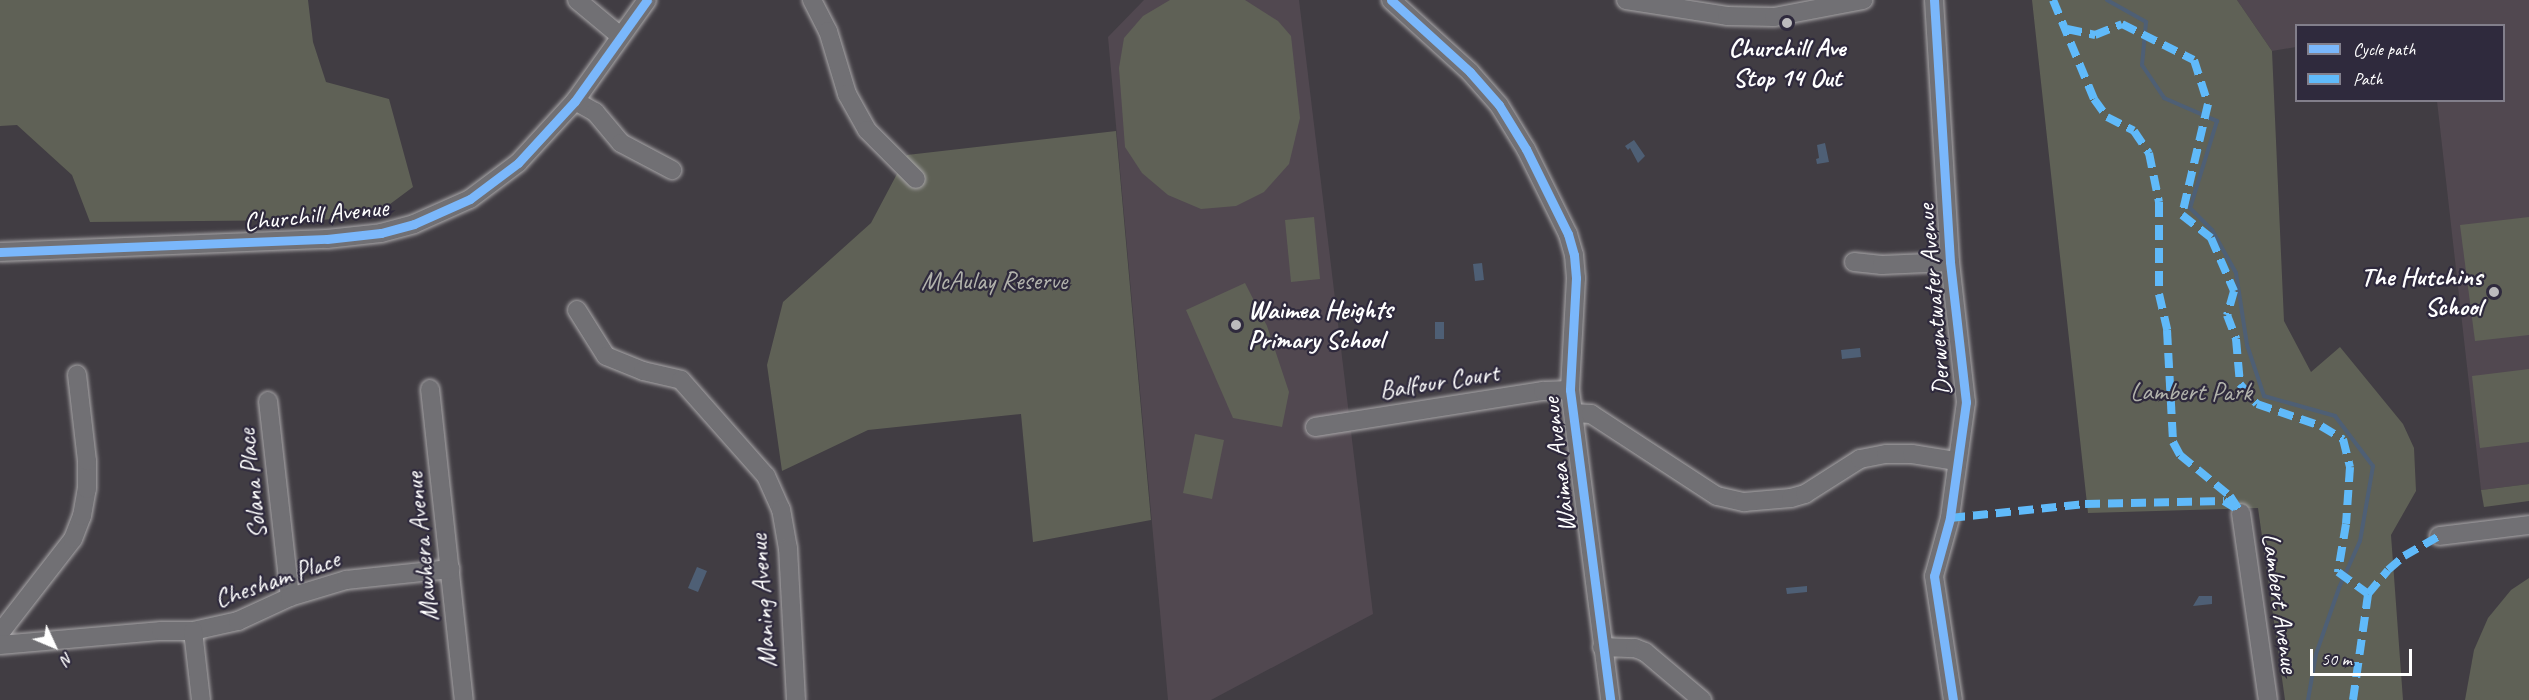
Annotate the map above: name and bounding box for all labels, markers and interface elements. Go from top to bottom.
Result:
marker: Churchill Ave Stop 14 Out [1780,16,1794,30]
legend [2295,24,2505,102]
place label: Churchill Ave Stop 14 Out [1729,32,1845,94]
text: Cycle path [2353,38,2415,60]
text: Path [2353,68,2383,90]
street label: Churchill Avenue [242,192,390,238]
street label: Derwentwater Avenue [1910,203,1958,397]
place label: The Hutchins School [2362,261,2482,322]
park label: McAulay Reserve [921,265,1067,297]
marker: The Hutchins School [2487,285,2501,299]
place label: Waimea Heights Primary School [1248,294,1393,356]
marker: Waimea Heights Primary School [1229,318,1243,332]
street label: Balfour Court [1377,357,1501,407]
park label: Lambert Park [2130,376,2252,408]
street label: Waimea Avenue [1535,396,1583,534]
street label: Solana Place [231,427,273,541]
street label: Mawhera Avenue [399,471,445,623]
street label: Lambert Avenue [2255,531,2305,675]
street label: Maning Avenue [743,533,783,669]
street label: Chesham Place [210,543,344,615]
north arrow [24,616,84,676]
scale bar [2313,637,2415,675]
text: N [56,648,78,669]
text: 50 m [2321,648,2352,670]

